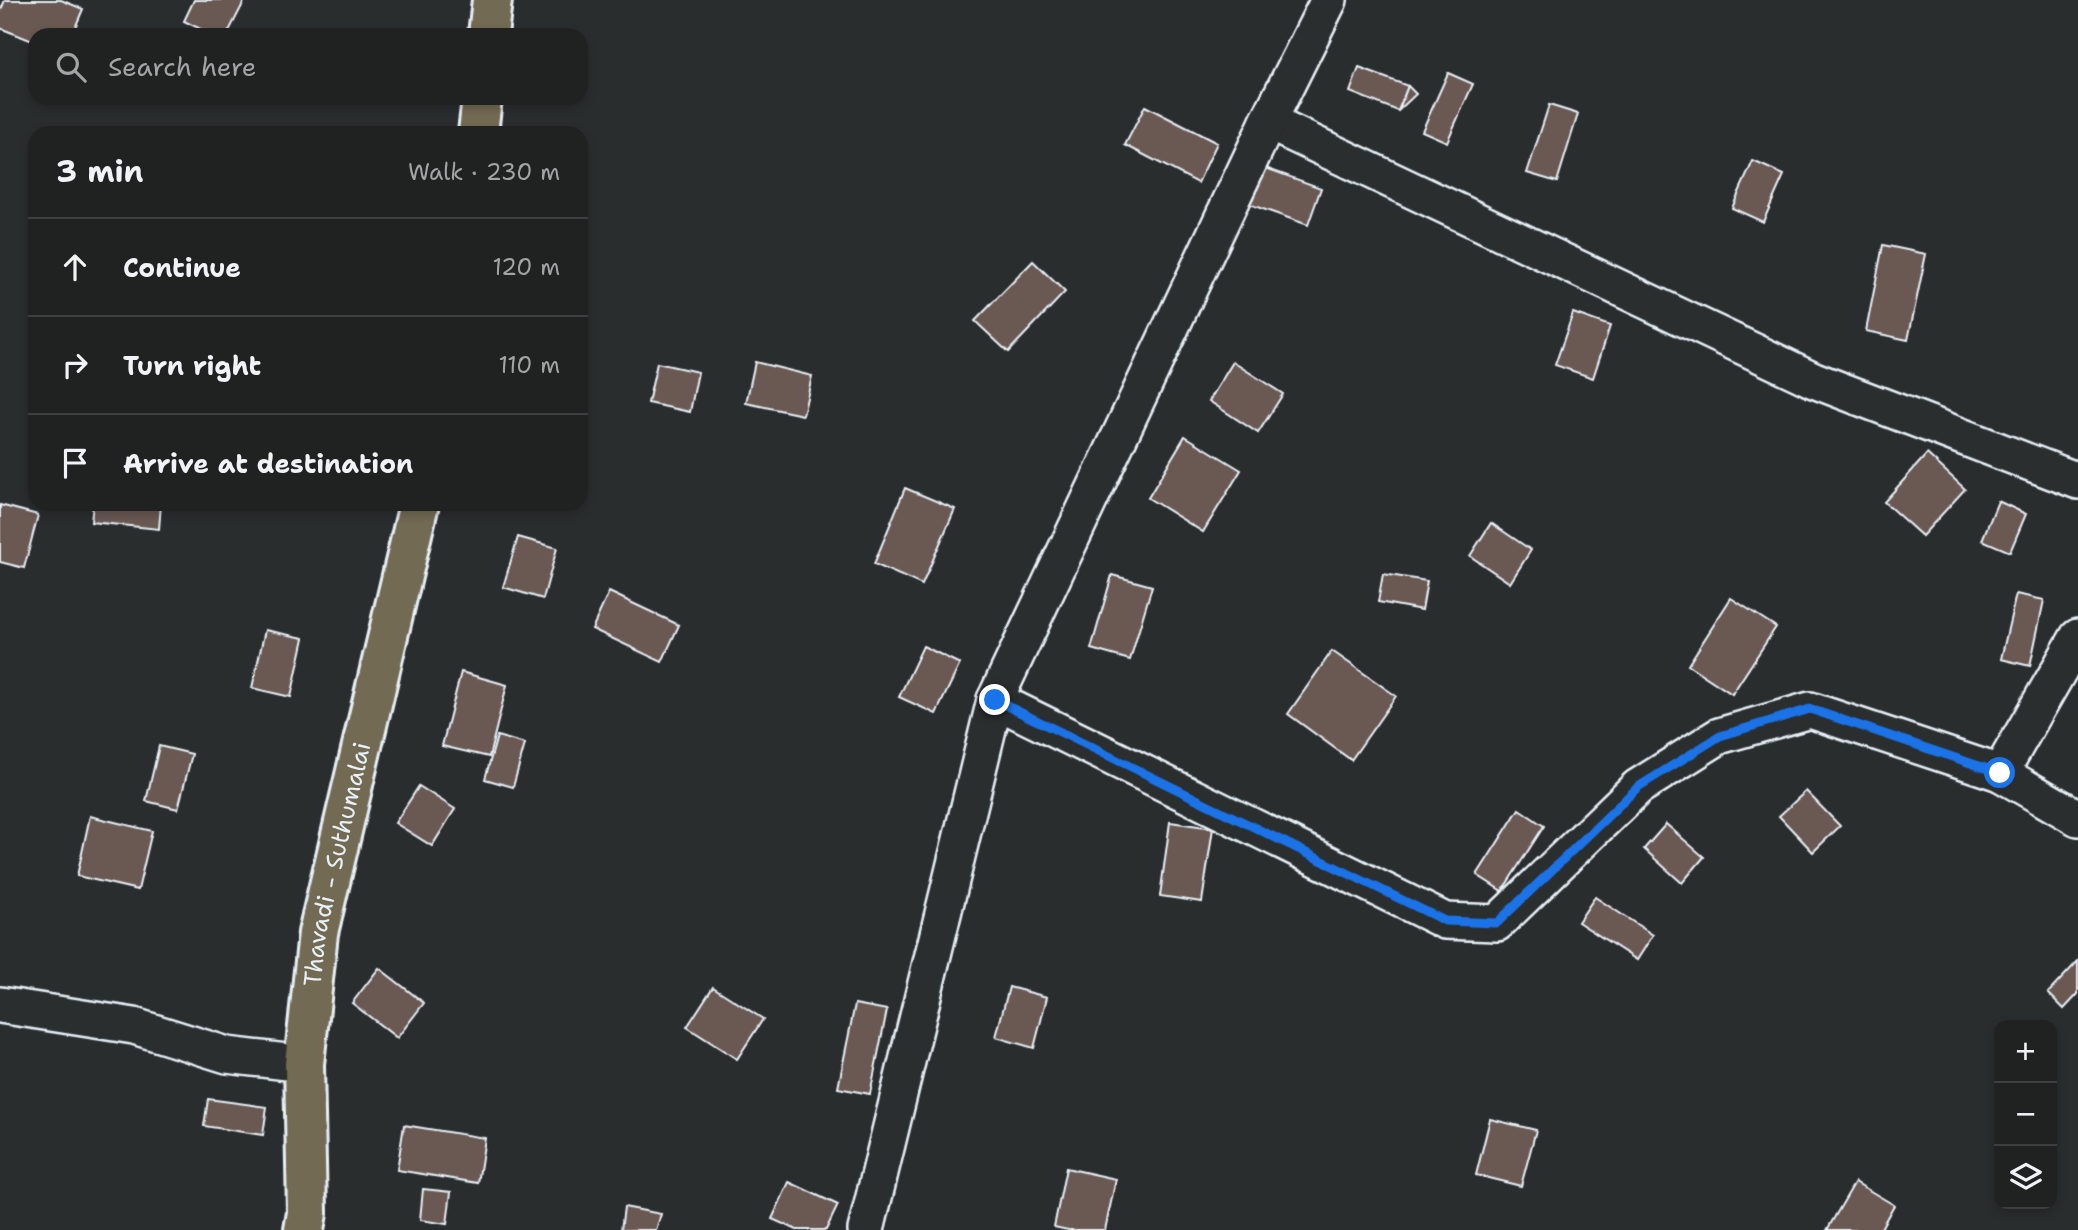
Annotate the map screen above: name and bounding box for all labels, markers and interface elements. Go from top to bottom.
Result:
search box [28,28,588,105]
icon: search [52,48,90,86]
text: Search here [108,49,257,84]
text: 3 min [56,151,143,192]
text: Walk · 230 m [408,157,560,187]
icon: ahead [56,248,94,286]
text: Continue [123,250,241,285]
text: 120 m [492,252,560,282]
icon: right [56,346,94,384]
text: Turn right [123,348,261,383]
text: 110 m [498,350,560,380]
icon: arrive [56,444,94,482]
text: Arrive at destination [123,446,413,481]
route end [979,684,1010,715]
street label: Thavadi - Suthumalai [296,739,378,988]
route start [1984,757,2015,788]
map controls [1994,1020,2057,1209]
button: + [1994,1020,2057,1083]
button: − [1994,1083,2057,1146]
button: layers [1994,1146,2057,1209]

